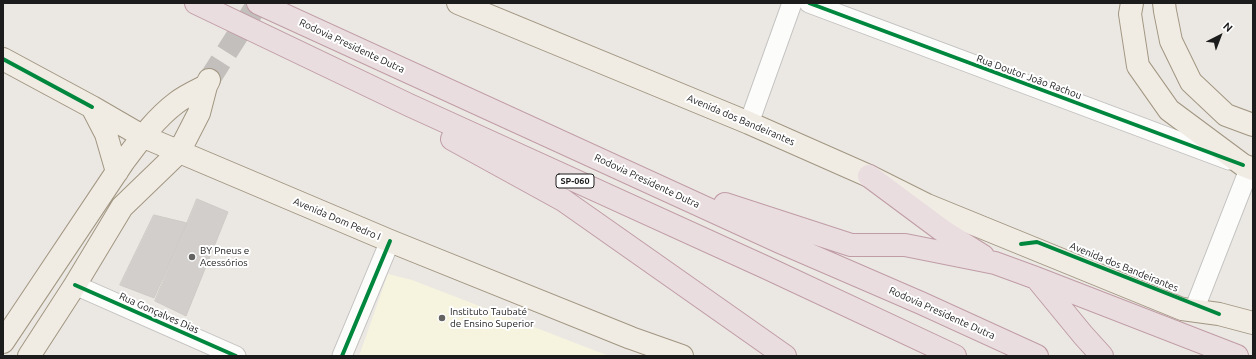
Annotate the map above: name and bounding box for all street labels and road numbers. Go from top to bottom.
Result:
street label: Rodovia Presidente Dutra [297,16,407,76]
street label: Rua Doutor João Rachou [975,52,1083,102]
street label: Avenida dos Bandeirantes [685,92,797,148]
street label: Rodovia Presidente Dutra [592,151,702,211]
road number: SP-060 [556,174,594,188]
street label: Avenida Dom Pedro I [292,195,382,243]
street label: Avenida dos Bandeirantes [1068,240,1180,294]
street label: Rodovia Presidente Dutra [887,284,997,342]
street label: Rua Gonçalves Dias [117,290,201,336]

